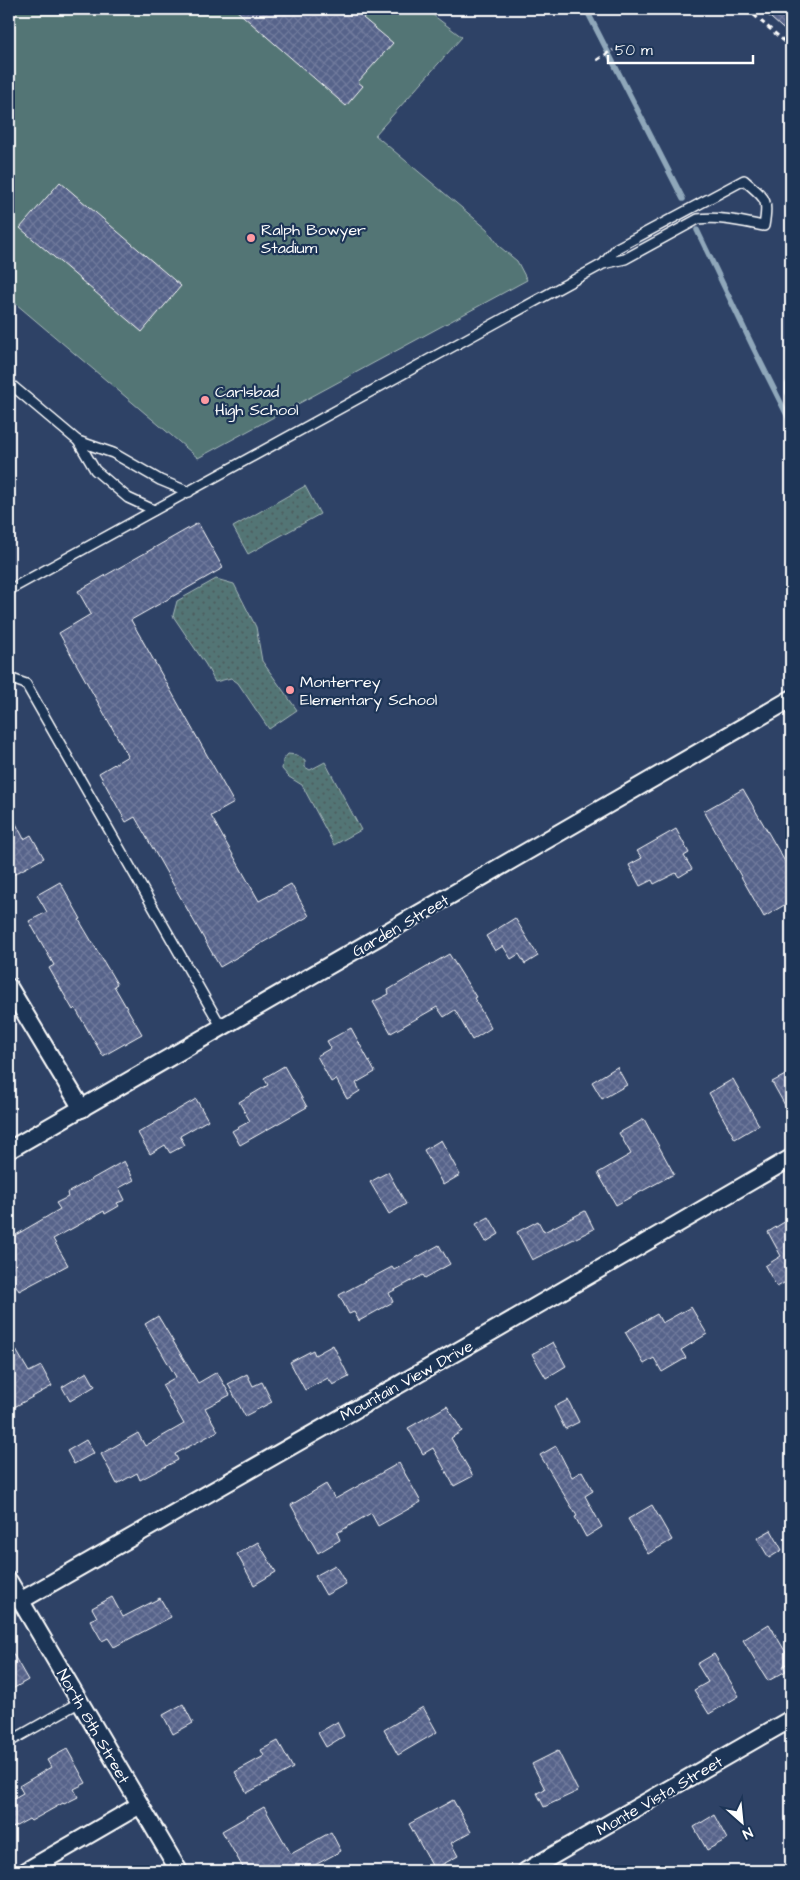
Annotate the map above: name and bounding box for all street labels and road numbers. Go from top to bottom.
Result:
street label: Garden Street [348,889,454,963]
street label: Mountain View Drive [336,1335,477,1427]
street label: North 8th Street [51,1665,135,1788]
street label: Monte Vista Street [592,1750,727,1841]

